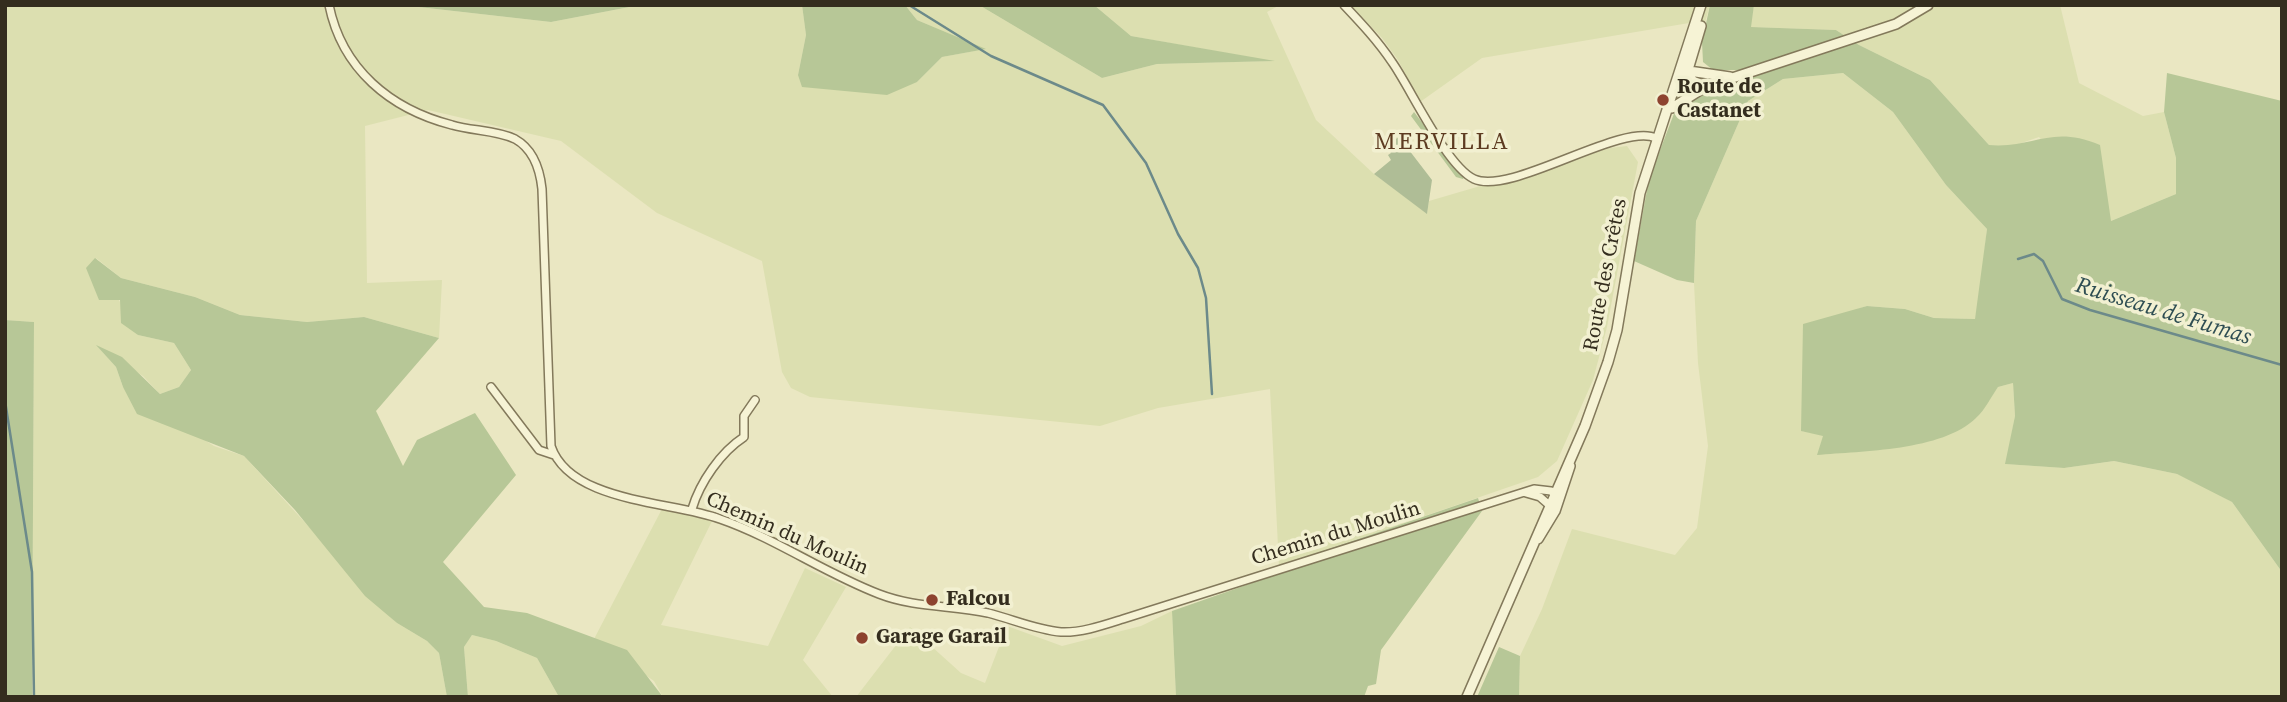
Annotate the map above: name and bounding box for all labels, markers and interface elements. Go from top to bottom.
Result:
place label: Route de Castanet [1677,75,1762,125]
marker: Route de Castanet [1655,92,1671,108]
district label: MERVILLA [1375,129,1509,157]
street label: Route des Crêtes [1579,196,1633,354]
water label: Ruisseau de Fumas [2072,272,2254,352]
street label: Chemin du Moulin [702,487,872,581]
street label: Chemin du Moulin [1248,496,1424,572]
place label: Falcou [946,587,1010,613]
marker: Falcou [924,592,940,608]
place label: Garage Garail [876,625,1007,651]
marker: Garage Garail [854,630,870,646]

